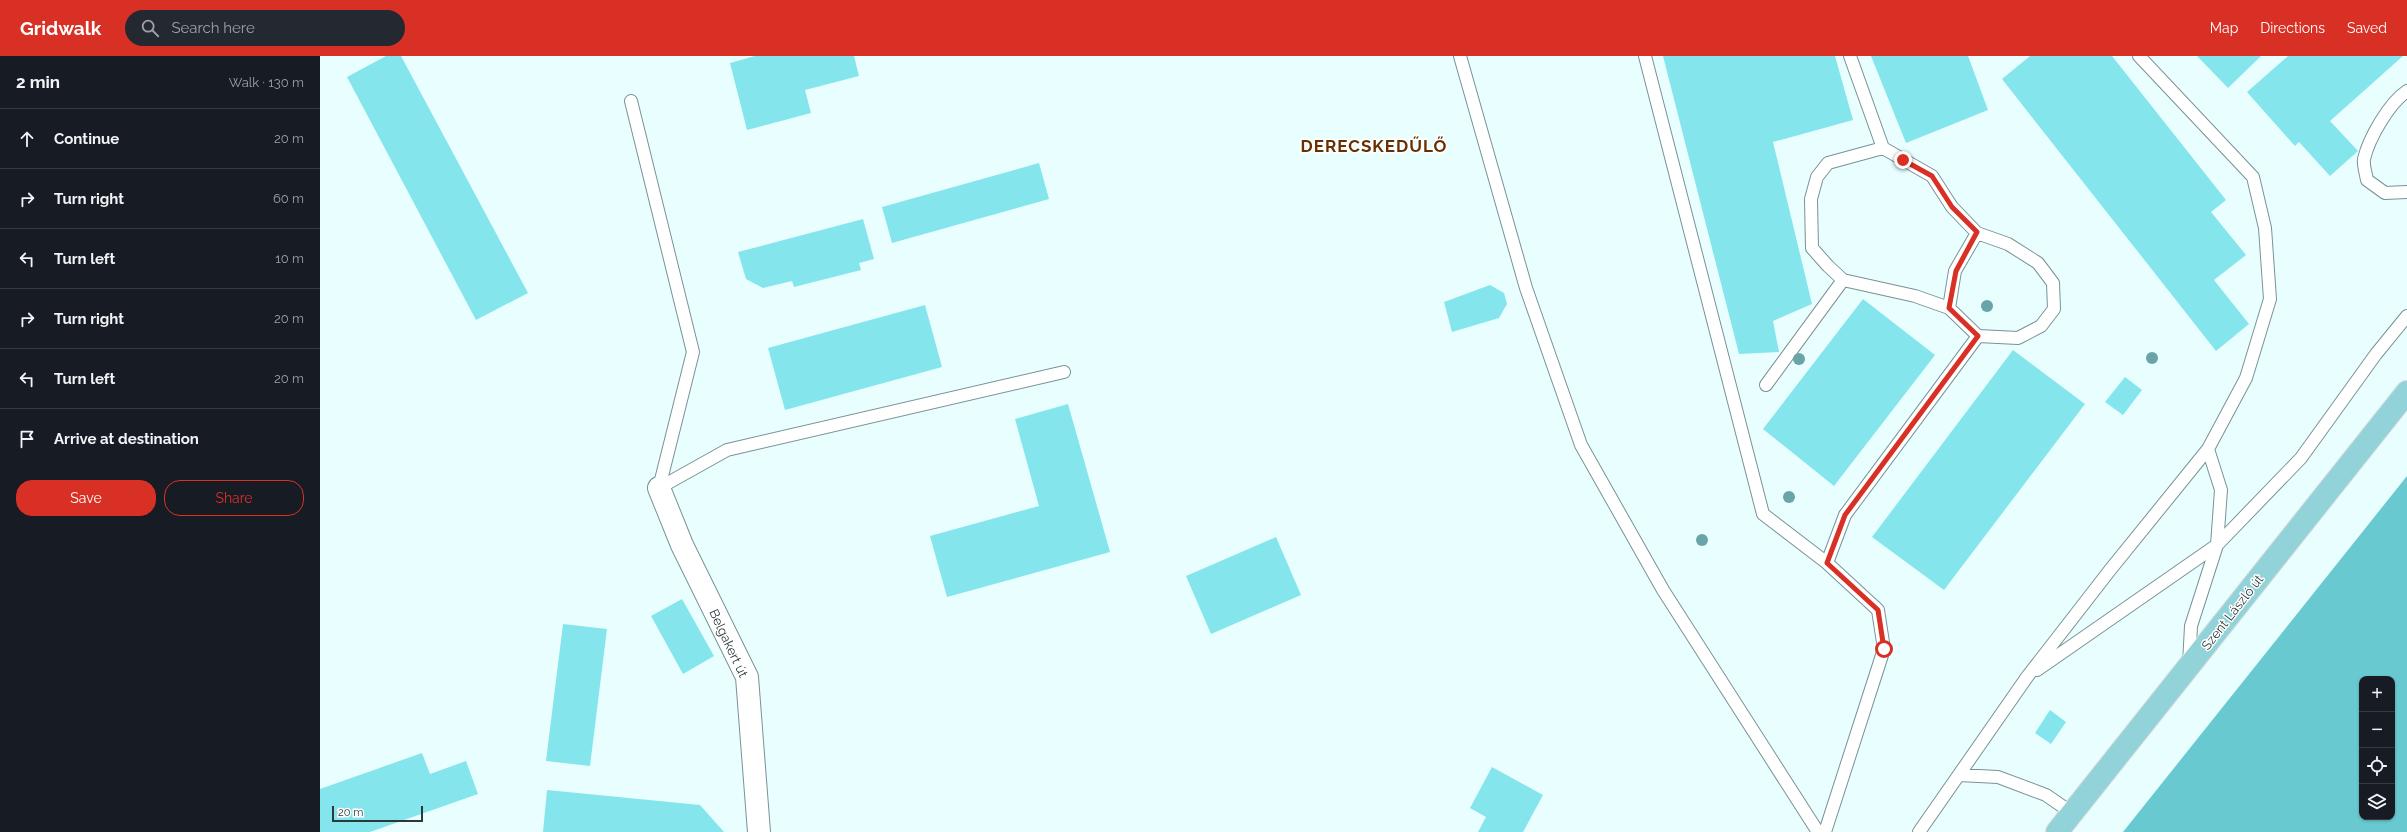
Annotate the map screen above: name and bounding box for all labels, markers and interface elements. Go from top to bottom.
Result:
search box [125,10,405,46]
text: Gridwalk [20,17,101,39]
icon: search [139,17,161,39]
text: Search here [171,19,255,37]
text: Map [2210,20,2238,36]
text: Directions [2260,20,2325,36]
text: Saved [2347,20,2387,36]
text: 2 min [16,72,60,92]
text: Walk · 130 m [229,75,304,90]
icon: ahead [16,128,38,150]
text: Continue [54,130,119,148]
text: 20 m [274,131,304,146]
district label: DERECSKEDŰLŐ [1301,136,1447,156]
route end [1894,151,1912,169]
icon: right [16,188,38,210]
text: Turn right [54,190,124,208]
text: 60 m [273,191,304,206]
icon: left [16,248,38,270]
text: Turn left [54,250,115,268]
text: 10 m [275,251,304,266]
icon: right [16,308,38,330]
text: Turn right [54,310,124,328]
text: 20 m [274,311,304,326]
icon: left [16,368,38,390]
text: Turn left [54,370,115,388]
text: 20 m [274,371,304,386]
icon: arrive [16,428,38,450]
text: Arrive at destination [54,430,199,448]
button: Save [16,480,156,516]
button: Share [164,480,304,516]
street label: Szent László út [2198,571,2267,653]
street label: Belgakert út [706,607,751,680]
route start [1875,640,1893,658]
map controls [2359,676,2395,820]
button: + [2359,676,2395,712]
button: − [2359,712,2395,748]
button: locate [2359,748,2395,784]
button: layers [2359,784,2395,820]
scale bar [332,804,423,823]
text: 20 m [338,806,363,819]

